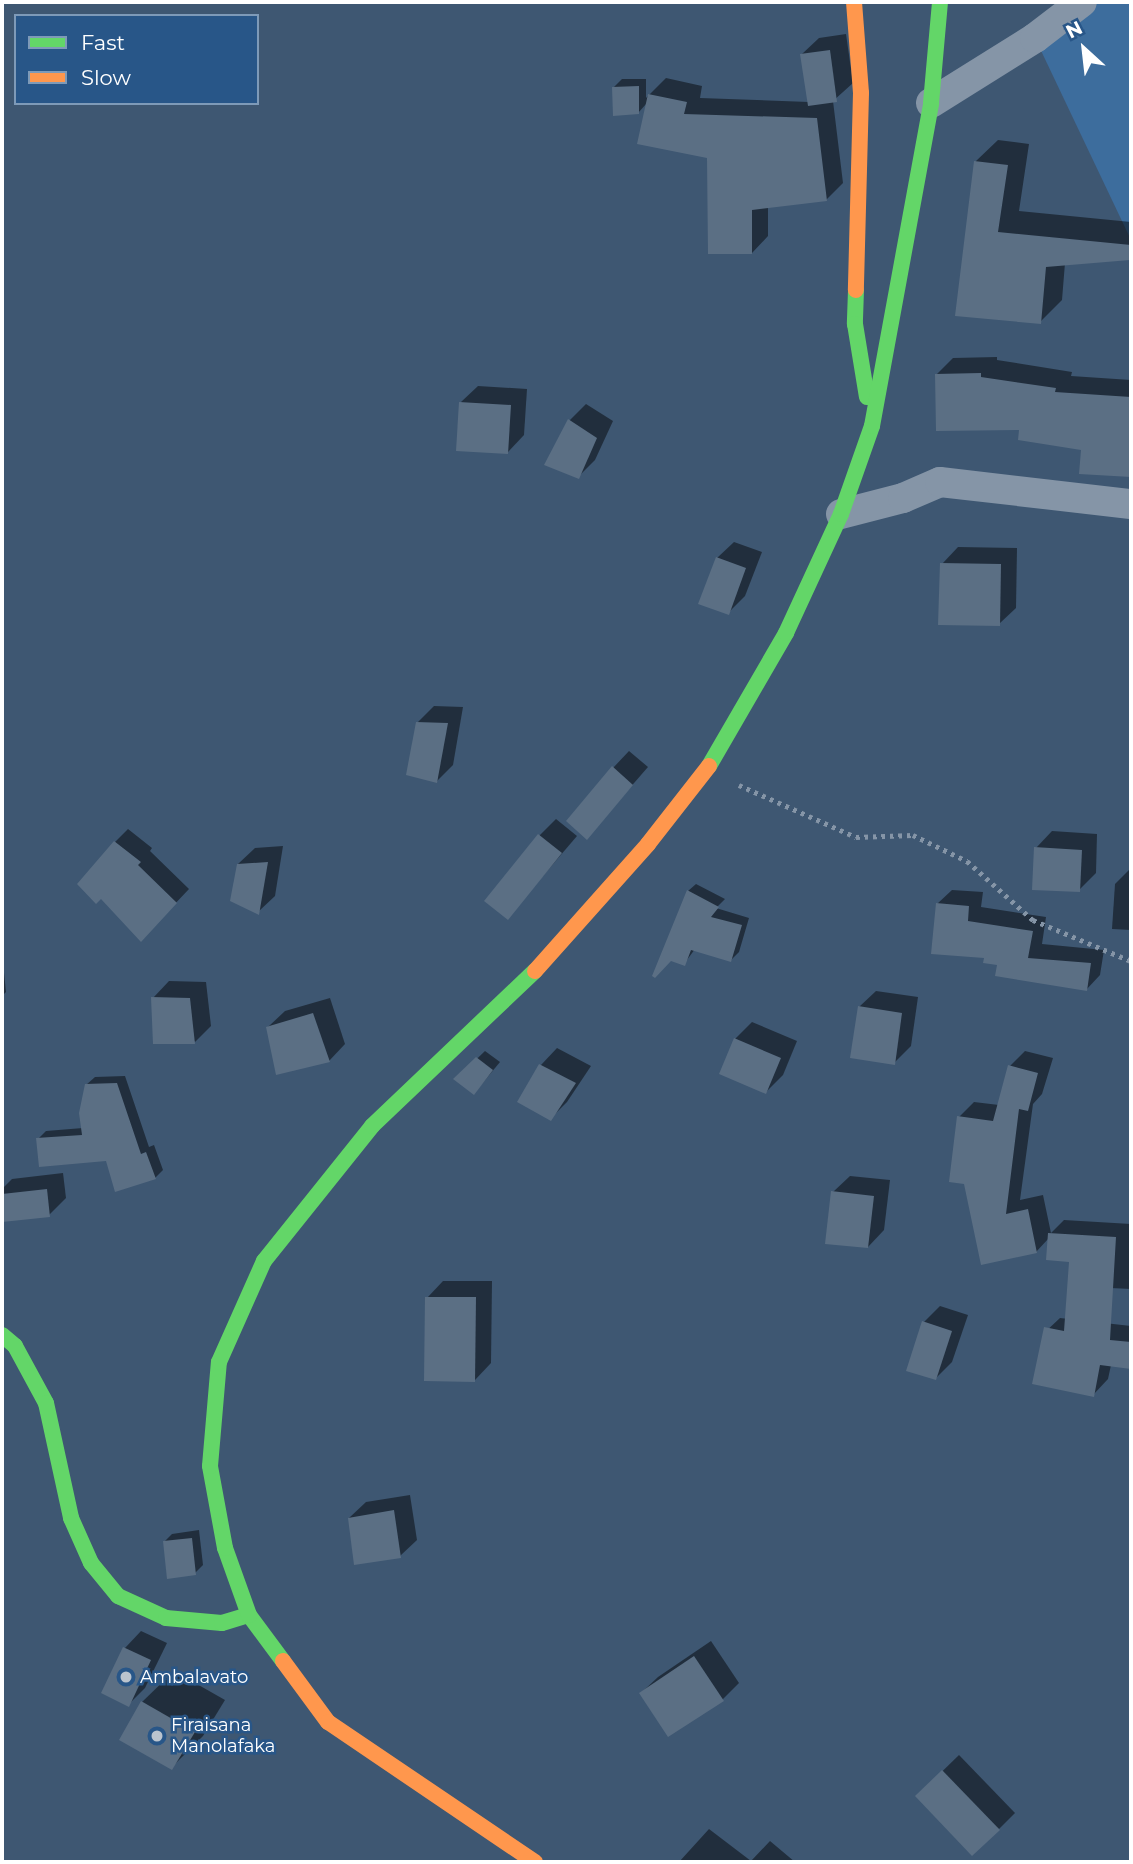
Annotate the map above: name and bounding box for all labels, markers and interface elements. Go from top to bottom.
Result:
legend [14,14,259,105]
north arrow [1049,14,1119,84]
text: N [1062,16,1086,44]
text: Fast [81,30,125,55]
text: Slow [81,65,131,90]
place label: Ambalavato [140,1666,248,1688]
marker: Ambalavato [118,1669,134,1685]
place label: Firaisana Manolafaka [171,1715,275,1758]
marker: Firaisana Manolafaka [149,1728,165,1744]

